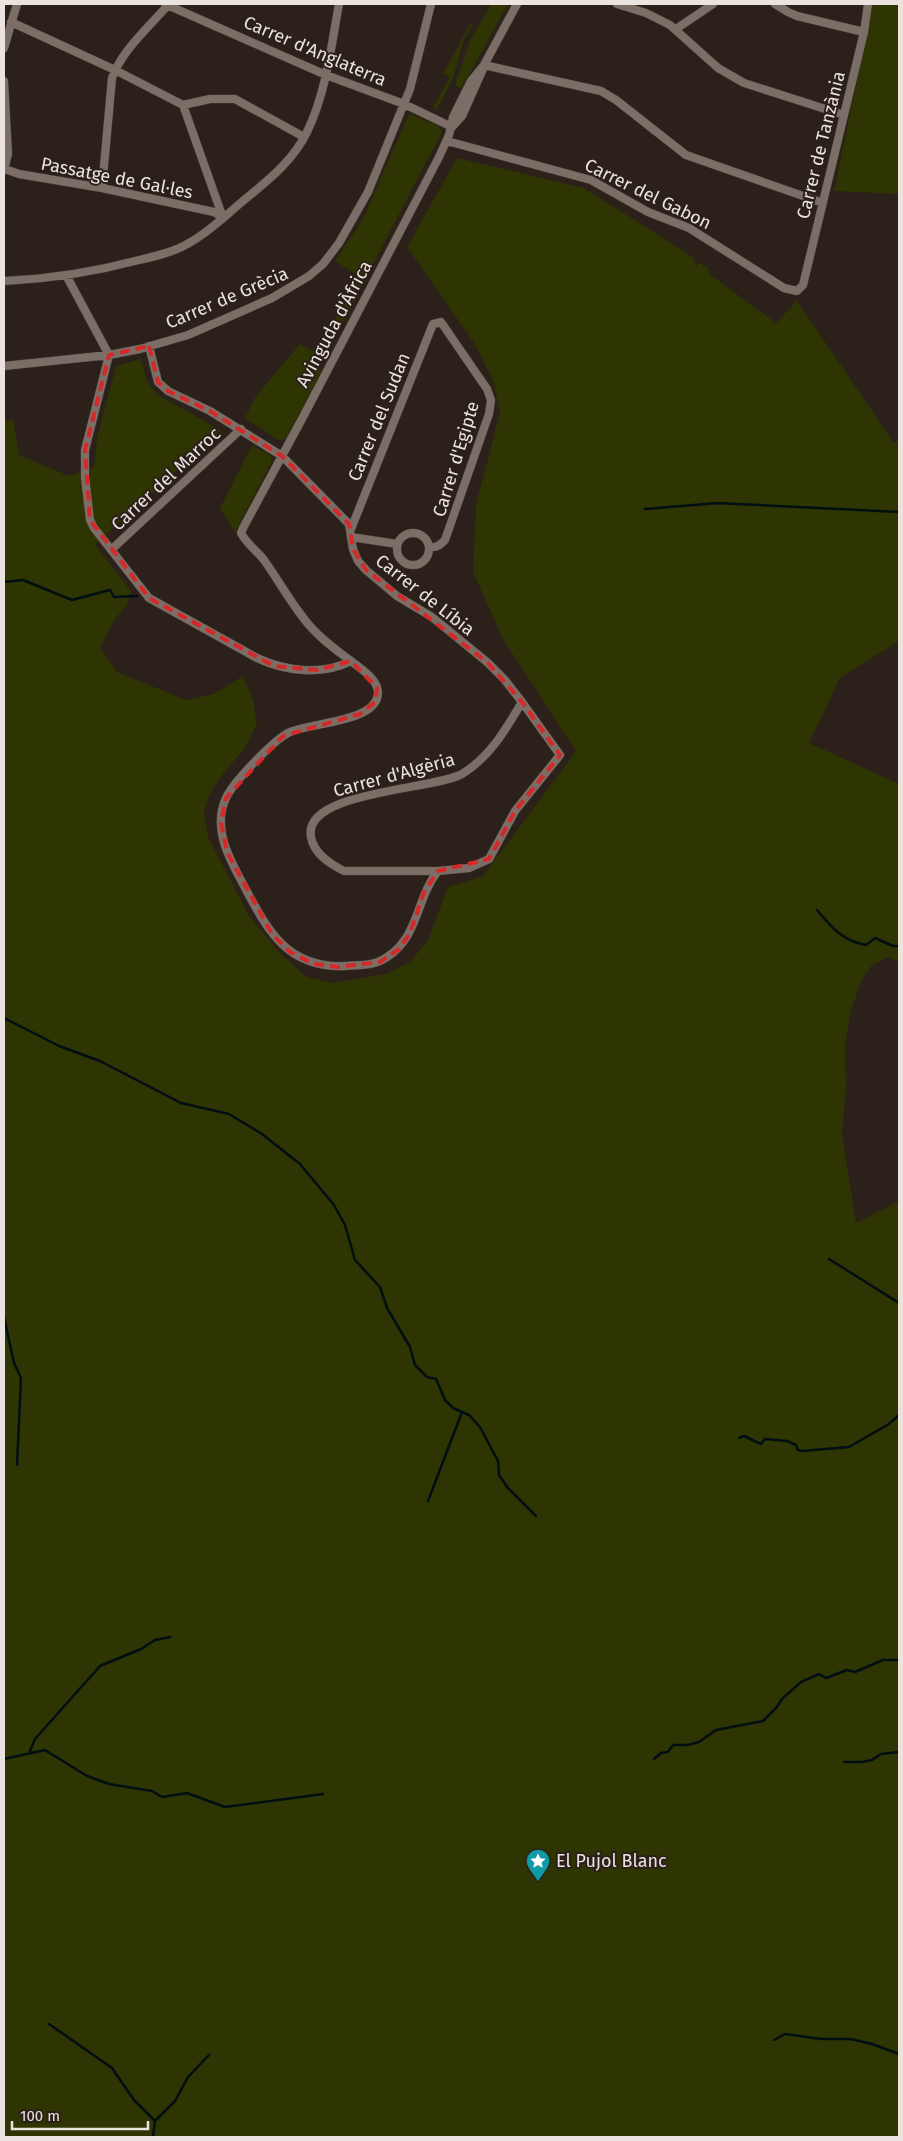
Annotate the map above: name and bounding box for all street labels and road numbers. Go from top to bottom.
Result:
street label: Carrer d'Anglaterra [240,11,390,91]
street label: Carrer de Tanzània [792,69,850,221]
street label: Passatge de Gal·les [39,152,195,204]
street label: Carrer del Gabon [581,154,715,234]
street label: Avinguda d'Àfrica [290,256,377,391]
street label: Carrer de Grècia [162,262,292,334]
street label: Carrer del Sudan [343,350,415,484]
street label: Carrer d'Egipte [428,399,484,519]
street label: Carrer del Marroc [107,422,226,535]
street label: Carrer de Líbia [371,550,479,640]
street label: Carrer d'Algèria [331,748,457,802]

